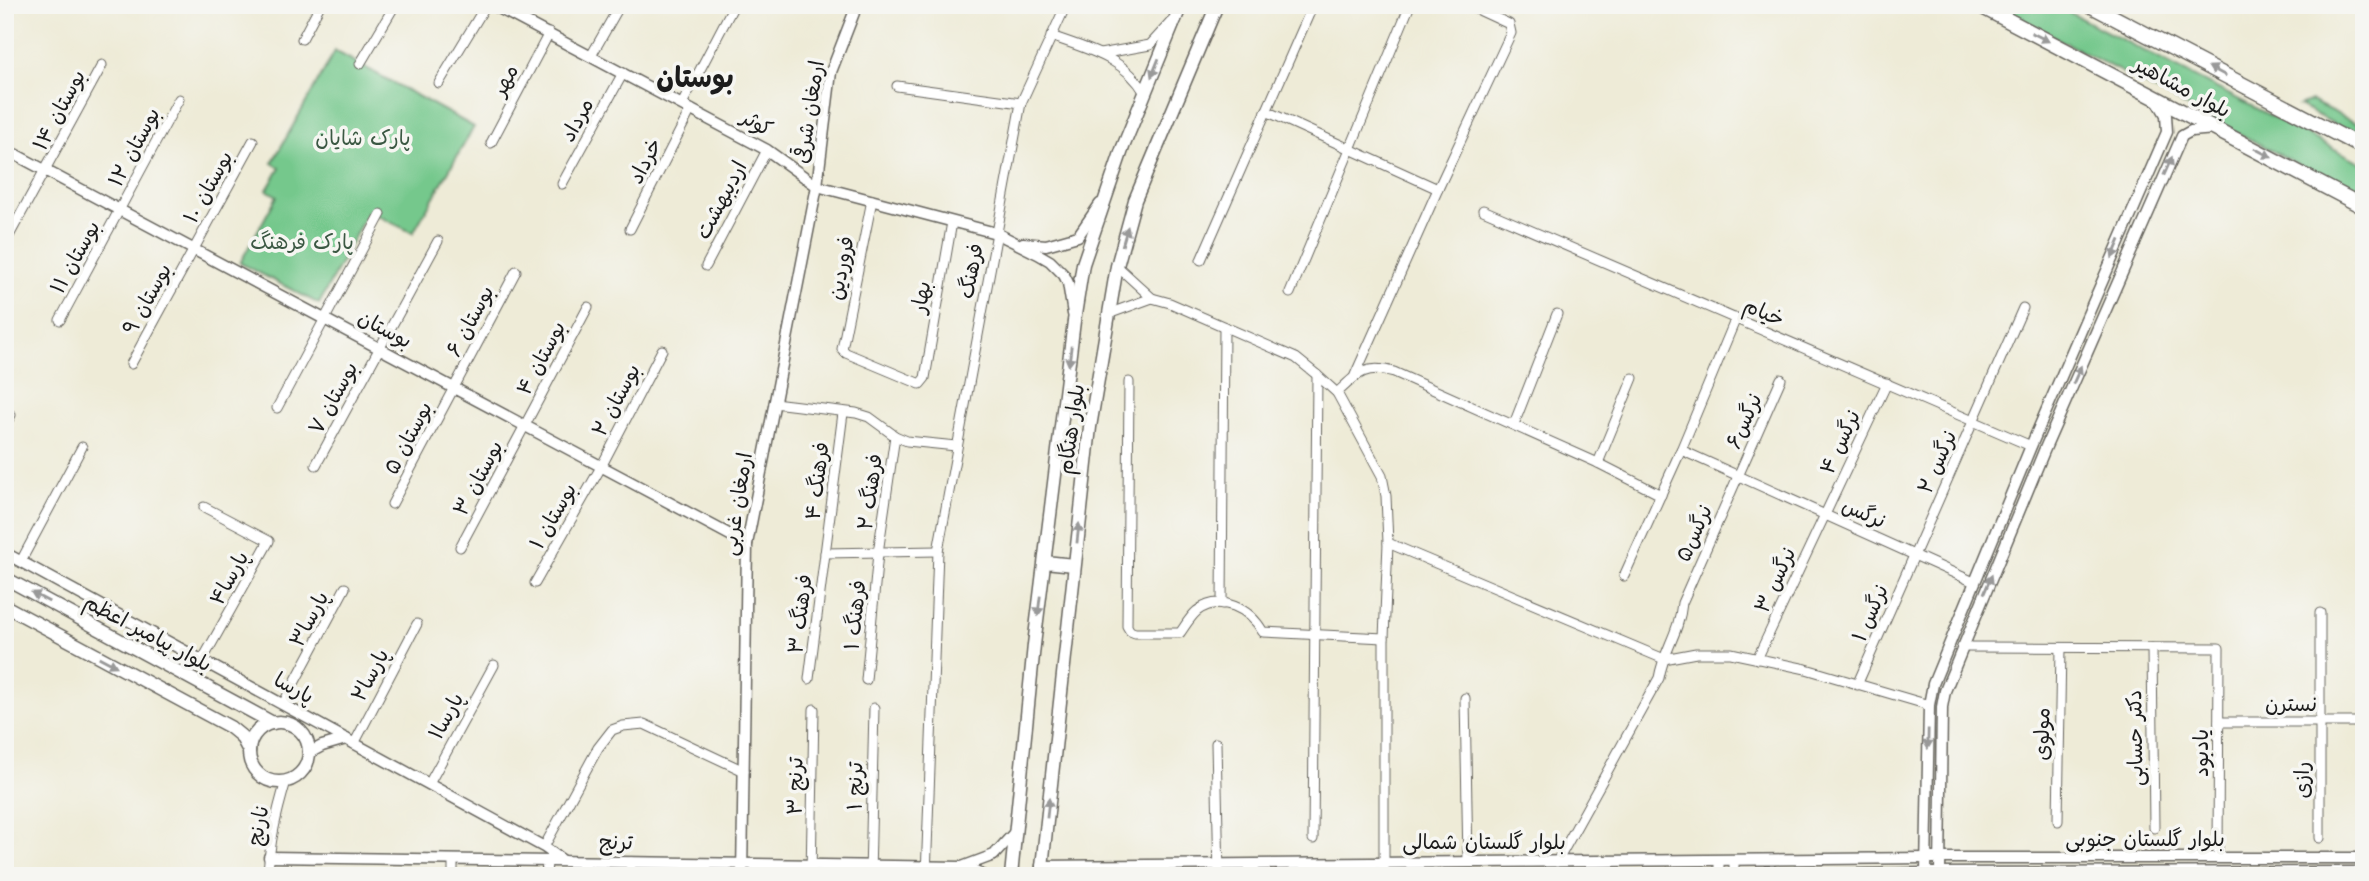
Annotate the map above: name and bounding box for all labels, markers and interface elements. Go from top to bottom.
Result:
one-way arrow [2030,31,2050,42]
street label: بلوار مشاهیر [2127,51,2235,123]
street label: ارمغان شرقی [788,58,829,165]
one-way arrow [1149,58,1160,79]
street label: مهر [486,60,523,102]
district label: بوستان [656,62,734,95]
street label: بوستان ۱۴ [28,66,91,155]
one-way arrow [2206,66,2226,78]
street label: مرداد [555,94,599,146]
street label: بوستان ۱۲ [103,103,166,191]
street label: کوثر [735,104,777,142]
park label: پارک شایان [315,126,411,151]
street label: خرداد [623,134,667,188]
street label: بوستان ۱۰ [178,147,238,228]
one-way arrow [2253,148,2273,159]
one-way arrow [2163,156,2174,177]
street label: اردیبهشت [690,157,752,244]
street label: بوستان ۱۱ [45,216,106,298]
one-way arrow [1120,225,1131,247]
park label: پارک فرهنگ [250,230,354,255]
street label: فروردین [823,234,859,302]
one-way arrow [2111,238,2122,259]
street label: فرهنگ [954,241,988,301]
street label: بوستان ۹ [118,259,177,339]
street label: بهار [906,279,937,317]
street label: بوستان ۶ [441,281,500,361]
street label: خیام [1739,293,1788,335]
street label: بوستان [354,305,416,354]
street label: بوستان ۴ [512,317,571,399]
one-way arrow [1064,345,1075,367]
street label: بوستان ۷ [303,358,364,439]
street label: بوستان ۲ [587,360,646,441]
one-way arrow [2071,365,2083,385]
street label: بلوار هنگام [1053,382,1093,476]
street label: نرگس۶ [1721,390,1767,452]
street label: بوستان ۵ [379,398,438,479]
street label: نرگس ۴ [1815,406,1865,478]
street label: نرگس ۲ [1913,427,1961,497]
street label: بوستان ۳ [448,436,509,520]
street label: فرهنگ ۴ [800,441,834,521]
street label: ارمغان غربی [717,451,759,558]
street label: فرهنگ ۲ [853,452,887,532]
street label: بوستان ۱ [525,479,582,554]
street label: نرگس [1838,493,1890,533]
street label: نرگس۵ [1671,501,1717,565]
one-way arrow [1073,522,1084,544]
street label: نرگس ۳ [1749,543,1801,617]
street label: پارسا۴ [205,547,254,610]
street label: فرهنگ ۳ [783,573,817,655]
one-way arrow [1983,574,1994,595]
street label: فرهنگ ۱ [839,579,871,651]
street label: نرگس ۱ [1847,581,1893,645]
street label: پارسا۳ [285,587,334,651]
street label: بلوار پیامبر اعظم [78,589,216,680]
one-way arrow [30,591,50,603]
one-way arrow [1034,595,1045,617]
street label: پارسا۲ [346,645,395,706]
one-way arrow [99,656,118,668]
street label: پارسا [269,667,318,710]
street label: پارسا۱ [423,688,469,744]
street label: دکتر حسابی [2122,690,2150,786]
street label: نسترن [2265,692,2317,716]
street label: مولوی [2030,707,2055,761]
one-way arrow [1922,728,1934,750]
street label: یادبود [2189,729,2214,777]
street label: ترنج ۳ [782,756,810,815]
street label: ترنج ۱ [843,761,869,811]
street label: رازی [2290,761,2314,799]
one-way arrow [1042,797,1053,819]
street label: نارنج [242,802,276,848]
street label: بلوار گلستان جنوبی [2065,827,2225,853]
street label: ترنج [599,830,634,856]
street label: بلوار گلستان شمالی [1402,830,1566,856]

